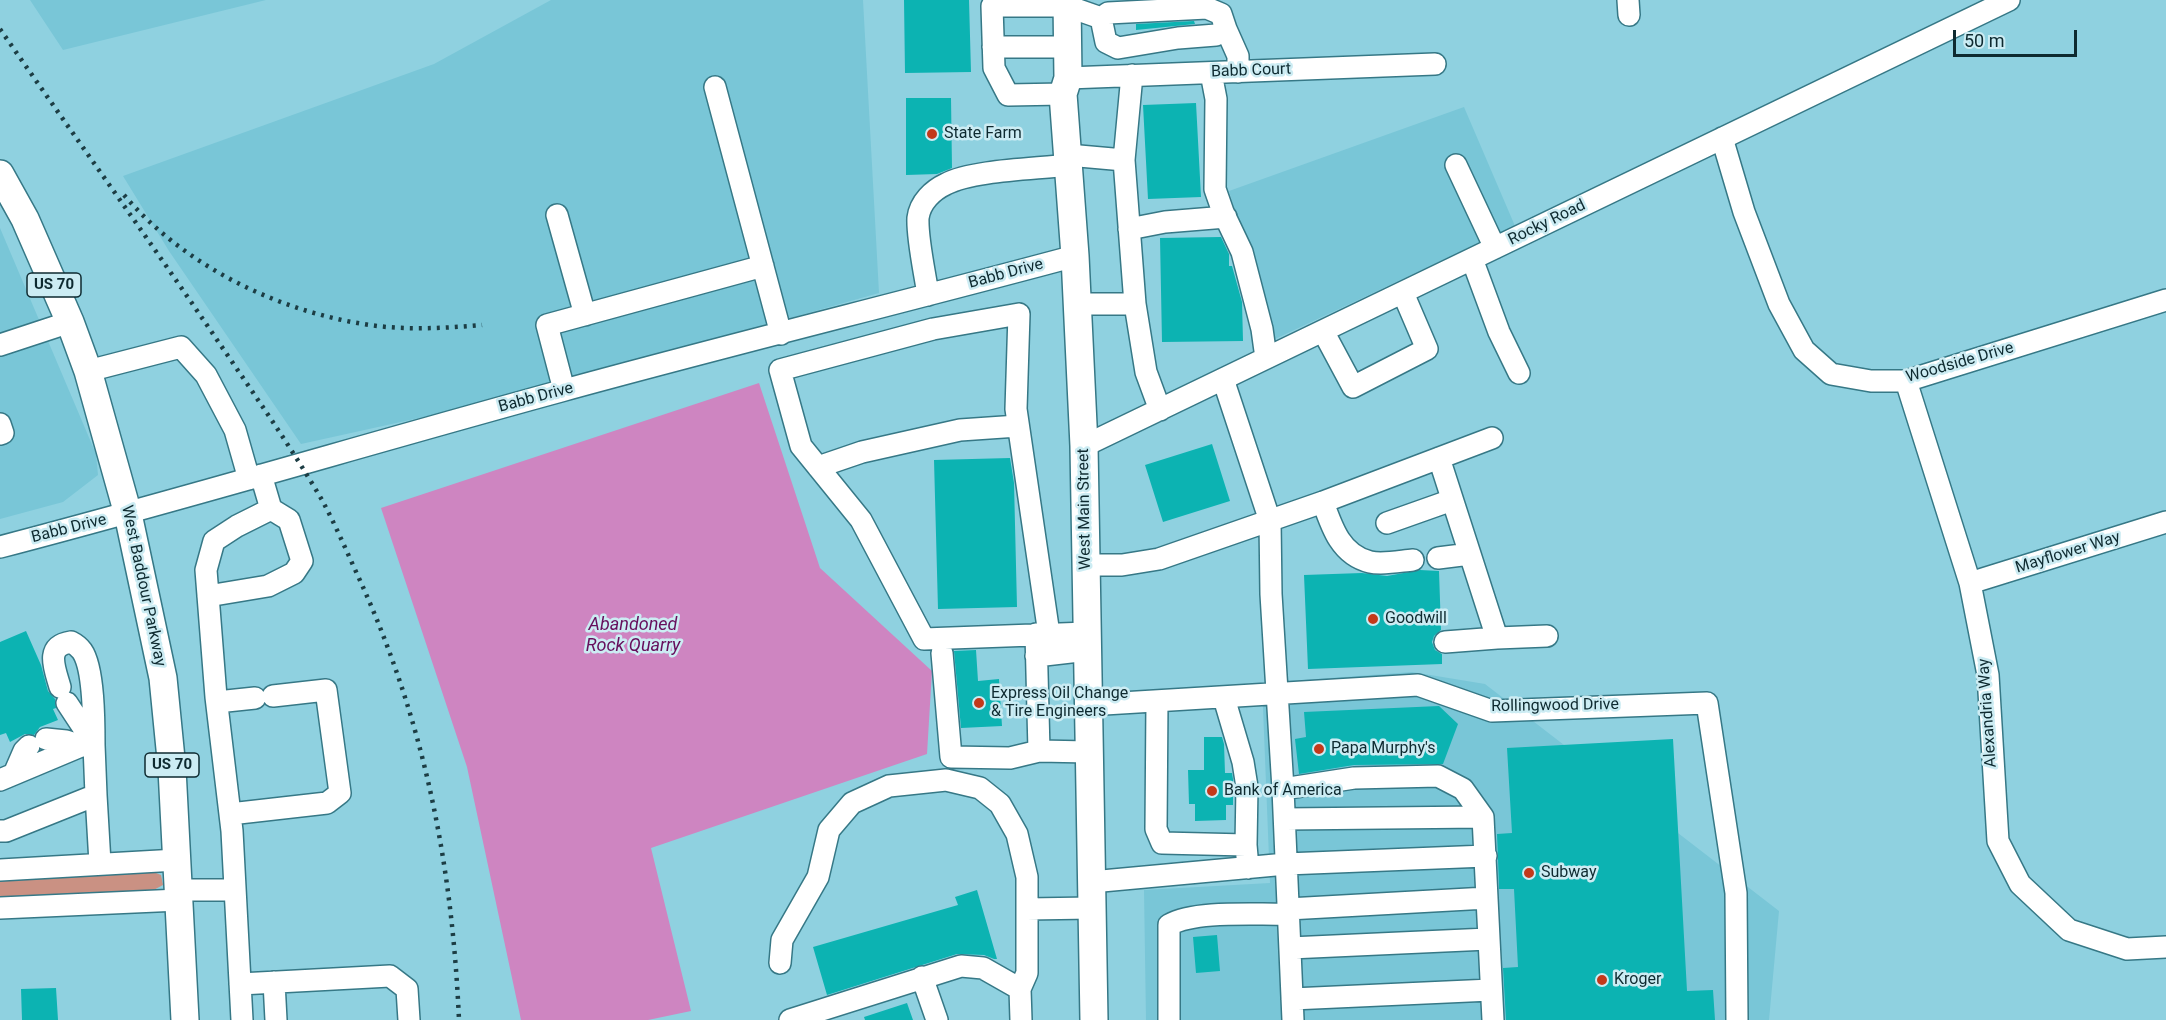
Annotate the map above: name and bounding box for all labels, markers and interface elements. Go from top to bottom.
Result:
scale bar [1956,18,2080,56]
text: 50 m [1964,30,2004,51]
street label: Babb Court [1211,60,1291,82]
place label: State Farm [944,124,1022,144]
marker: State Farm [925,127,939,141]
street label: Rocky Road [1505,196,1589,250]
street label: Babb Drive [967,255,1045,293]
road number: US 70 [27,273,81,297]
street label: Woodside Drive [1904,339,2016,387]
street label: Babb Drive [497,379,575,417]
street label: West Main Street [1074,448,1096,570]
street label: West Baddour Parkway [117,504,169,668]
street label: Babb Drive [30,510,108,548]
street label: Mayflower Way [2013,528,2123,578]
place label: Goodwill [1385,609,1447,629]
marker: Goodwill [1366,612,1380,626]
water label: Abandoned Rock Quarry [586,614,680,656]
street label: Alexandria Way [1975,658,2001,768]
place label: Express Oil Change & Tire Engineers [991,684,1128,722]
street label: Rollingwood Drive [1491,695,1619,717]
marker: Express Oil Change & Tire Engineers [972,696,986,710]
place label: Papa Murphy's [1331,739,1435,759]
marker: Papa Murphy's [1312,742,1326,756]
road number: US 70 [145,753,199,777]
place label: Bank of America [1224,781,1342,801]
marker: Bank of America [1205,784,1219,798]
place label: Subway [1541,863,1596,883]
marker: Subway [1522,866,1536,880]
place label: Kroger [1614,970,1661,990]
marker: Kroger [1595,973,1609,987]

